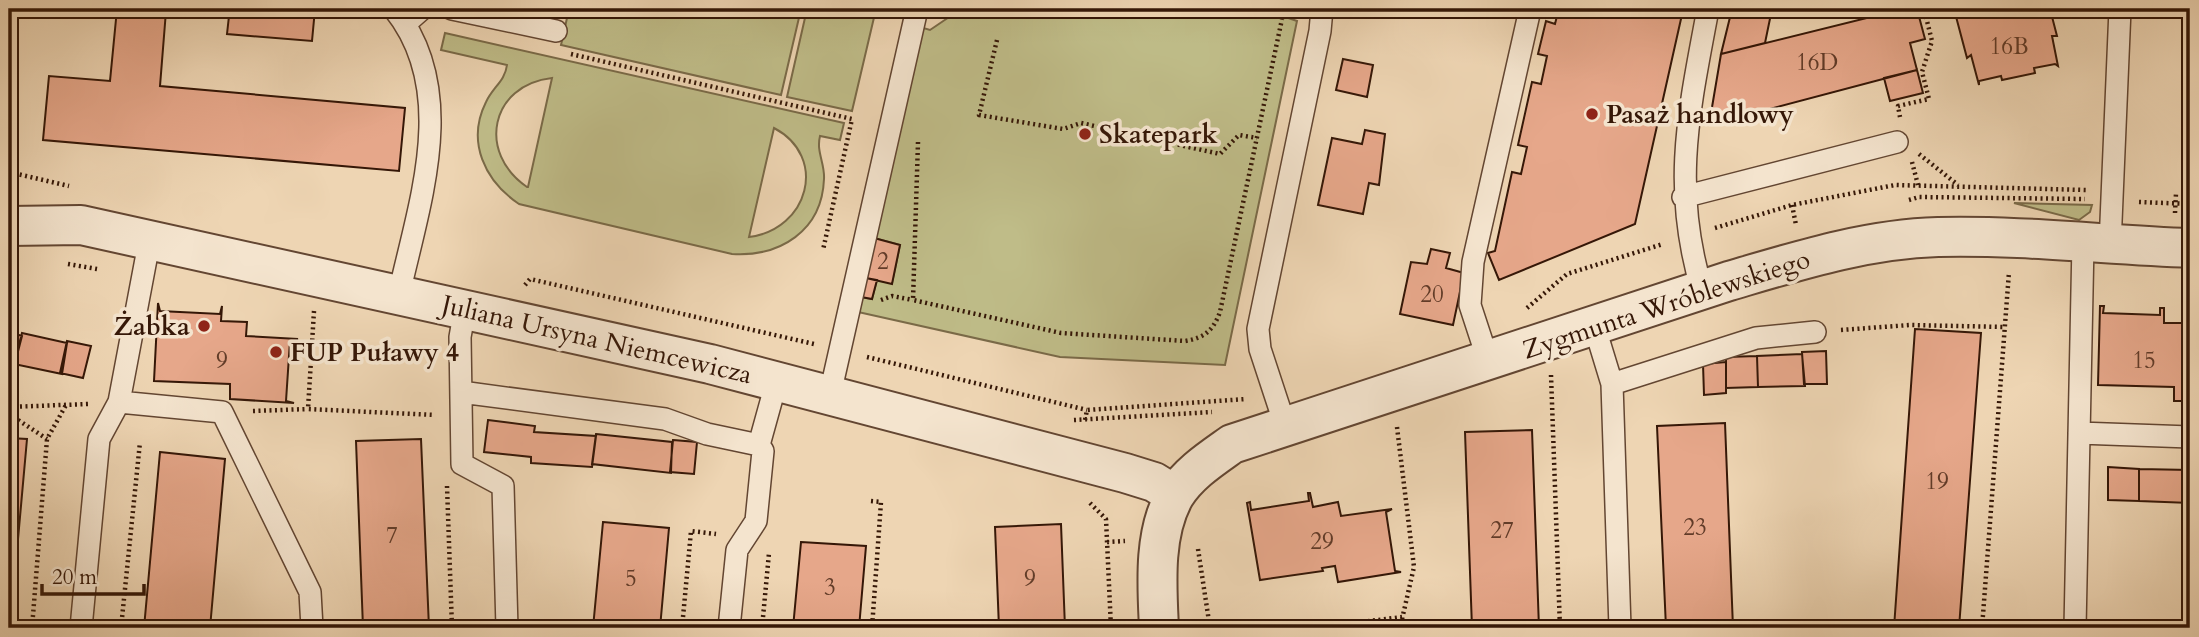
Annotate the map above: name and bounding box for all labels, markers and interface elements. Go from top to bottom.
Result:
house number: 16B [1989,31,2029,62]
house number: 16D [1796,47,1838,78]
place label: Pasaż handlowy [1606,97,1794,132]
marker: Pasaż handlowy [1584,106,1600,122]
place label: Skatepark [1099,117,1218,152]
marker: Skatepark [1077,126,1093,142]
street label: Zygmunta Wróblewskiego [1518,241,1814,367]
house number: 2 [877,246,889,277]
house number: 20 [1420,279,1444,310]
street label: Juliana Ursyna Niemcewicza [435,286,755,392]
place label: Żabka [114,309,190,344]
marker: Żabka [196,318,212,334]
place label: FUP Puławy 4 [290,335,459,370]
marker: FUP Puławy 4 [268,344,284,360]
house number: 9 [216,345,228,376]
house number: 15 [2132,345,2156,376]
house number: 19 [1925,466,1949,497]
house number: 23 [1683,512,1707,543]
house number: 27 [1490,515,1514,546]
house number: 7 [386,520,398,551]
house number: 29 [1310,526,1334,557]
scale bar [42,553,144,597]
text: 20 m [52,563,97,592]
house number: 5 [625,563,637,594]
house number: 9 [1024,563,1036,594]
house number: 3 [824,572,836,603]

